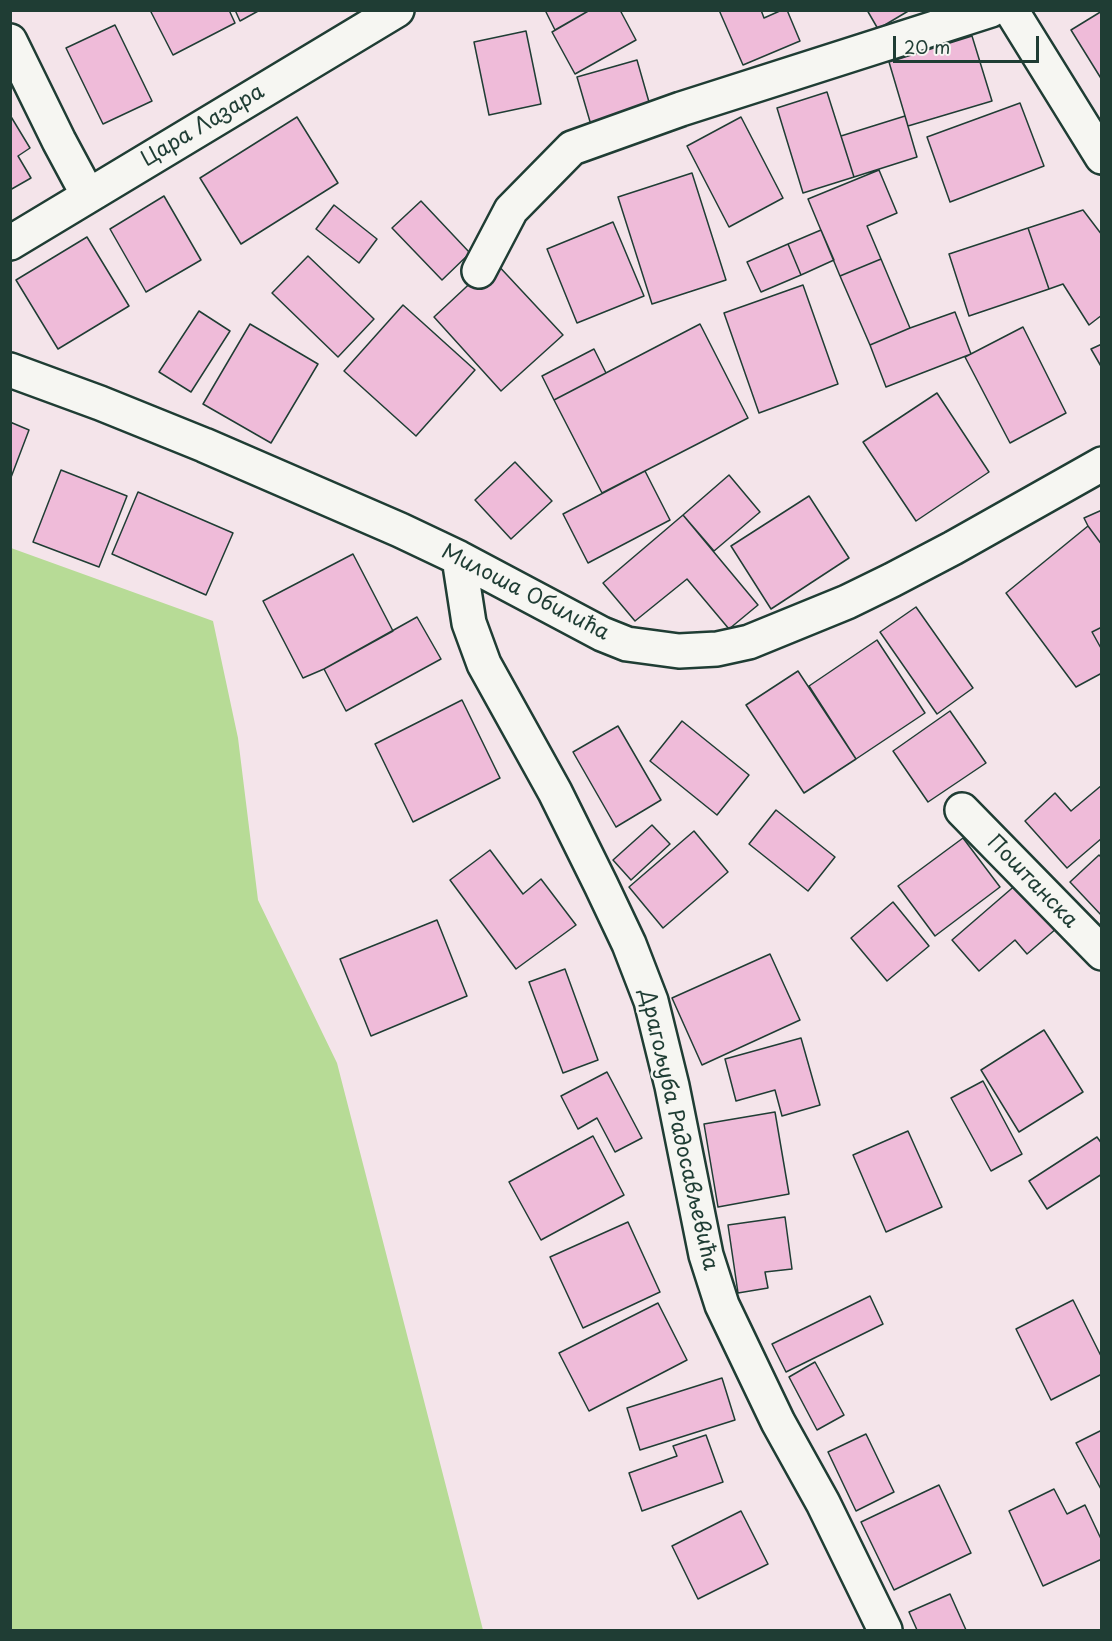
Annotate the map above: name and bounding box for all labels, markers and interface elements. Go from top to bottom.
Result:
scale bar [896,24,1042,62]
text: 20 m [904,33,950,60]
street label: Цара Лазара [137,79,269,173]
street label: Милоша Обилића [437,540,613,646]
street label: Поштанска [981,830,1083,934]
street label: Драгољуба Радосављевића [633,987,723,1273]

